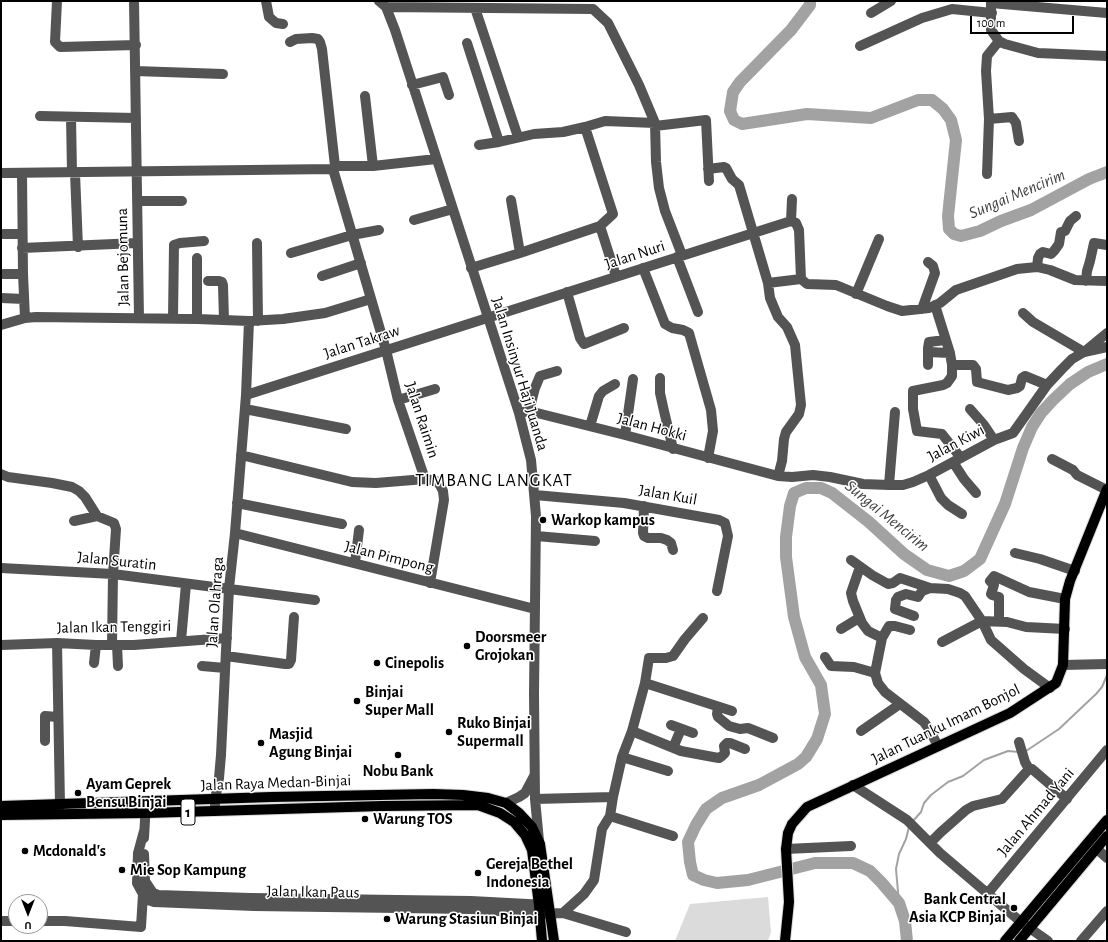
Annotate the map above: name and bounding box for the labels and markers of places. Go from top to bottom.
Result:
place label: Warkop kampus [551,510,655,530]
marker: Warkop kampus [538,515,548,525]
place label: Doorsmeer Grojokan [475,627,546,665]
marker: Doorsmeer Grojokan [462,641,472,651]
place label: Cinepolis [385,653,444,673]
marker: Cinepolis [372,658,382,668]
place label: Binjai Super Mall [365,682,434,720]
marker: Binjai Super Mall [352,696,362,706]
place label: Ruko Binjai Supermall [457,713,531,751]
place label: Masjid Agung Binjai [269,724,352,762]
marker: Ruko Binjai Supermall [444,727,454,737]
marker: Masjid Agung Binjai [256,738,266,748]
marker: Nobu Bank [393,750,403,760]
place label: Nobu Bank [362,761,434,781]
place label: Ayam Geprek Bensu Binjai [86,774,171,812]
marker: Ayam Geprek Bensu Binjai [73,788,83,798]
place label: Warung TOS [373,809,453,829]
marker: Warung TOS [360,814,370,824]
place label: Mcdonald's [33,841,106,861]
marker: Mcdonald's [20,846,30,856]
place label: Gereja Bethel Indonesia [486,854,573,892]
place label: Mie Sop Kampung [130,860,246,880]
marker: Mie Sop Kampung [117,865,127,875]
marker: Gereja Bethel Indonesia [473,868,483,878]
place label: Bank Central Asia KCP Binjai [909,889,1006,927]
marker: Bank Central Asia KCP Binjai [1009,903,1019,913]
place label: Warung Stasiun Binjai [395,909,538,929]
marker: Warung Stasiun Binjai [382,914,392,924]

